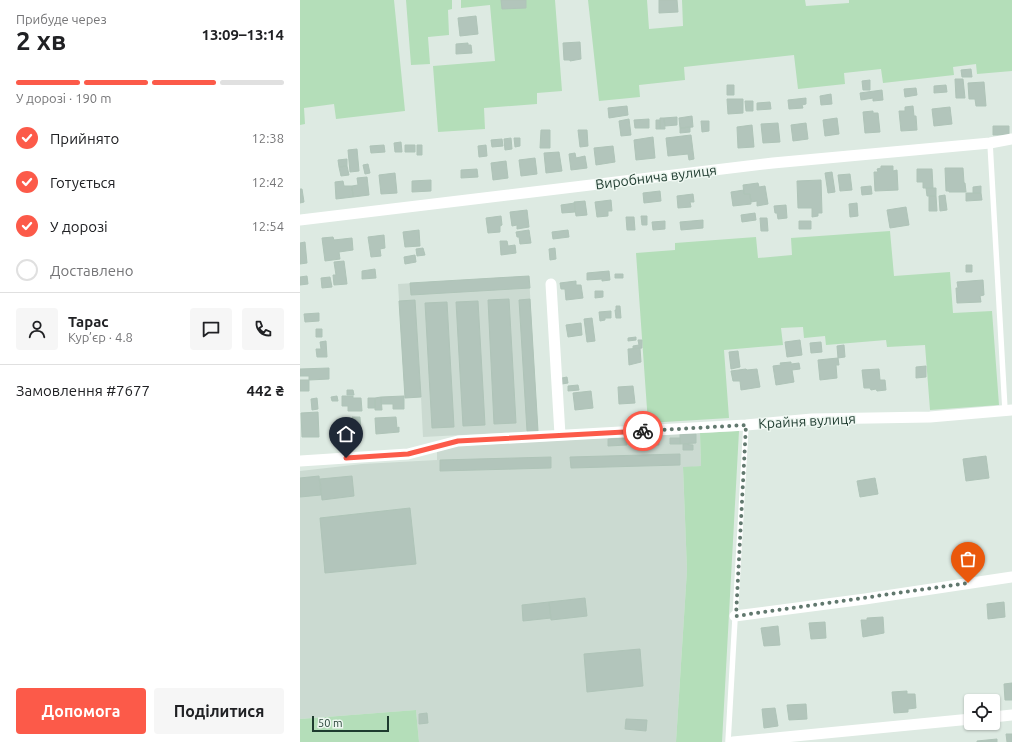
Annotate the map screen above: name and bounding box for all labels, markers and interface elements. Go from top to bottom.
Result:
text: Прибуде через [16,12,107,26]
text: 2 хв [16,26,66,55]
text: 13:09–13:14 [201,26,284,43]
text: У дорозі · 190 m [16,91,111,105]
icon: check [16,127,38,149]
text: Прийнято [50,130,119,147]
text: 12:38 [251,131,284,145]
street label: Виробнича вулиця [594,162,718,192]
icon: check [16,171,38,193]
text: Готується [50,174,116,191]
text: 12:42 [251,175,284,189]
icon: check [16,215,38,237]
text: У дорозі [50,218,108,235]
text: 12:54 [251,219,284,233]
text: Доставлено [50,262,134,279]
button: person [16,308,58,350]
button: chat [190,308,232,350]
button: phone [242,308,284,350]
text: Тарас [68,313,109,330]
text: Кур’єр · 4.8 [68,330,133,344]
text: Замовлення #7677 [16,382,150,399]
text: 442 ₴ [247,382,284,399]
street label: Крайня вулиця [758,410,856,432]
courier [623,411,663,451]
pin [329,417,363,458]
icon: bike [632,420,654,442]
icon: home [335,423,357,445]
pin [951,542,985,583]
icon: bag [957,548,979,570]
button: Допомога [16,688,146,734]
button: Поділитися [154,688,284,734]
map controls [964,694,1000,730]
button: locate [964,694,1000,730]
scale bar [312,714,389,733]
text: 50 m [318,717,342,729]

